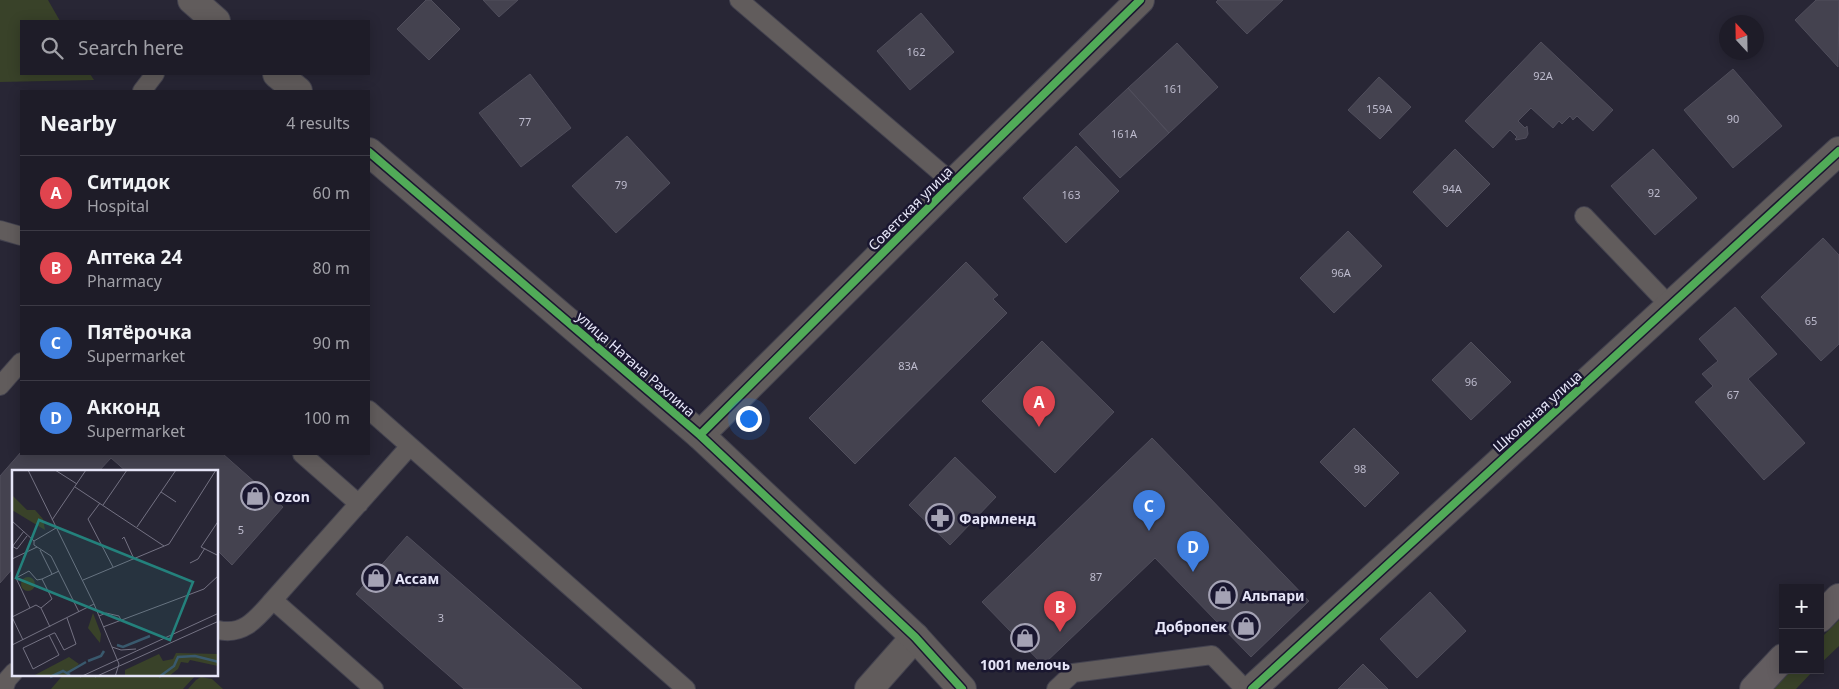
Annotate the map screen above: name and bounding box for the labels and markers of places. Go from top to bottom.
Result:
pin: A [1023,386,1055,427]
shop icon: Ozon [240,481,270,511]
place label: Ozon [274,487,310,506]
pin: C [1133,490,1165,531]
pharmacy icon: Фармленд [925,503,955,533]
place label: Фармленд [959,509,1036,528]
pin: D [1177,531,1209,572]
shop icon: Ассам [361,563,391,593]
place label: Ассам [395,569,439,588]
shop icon: Альпари [1208,580,1238,610]
place label: Альпари [1242,586,1304,605]
pin: B [1044,591,1076,632]
shop icon: Добропек [1231,611,1261,641]
place label: Добропек [1155,617,1227,636]
shop icon: 1001 мелочь [1010,623,1040,653]
place label: 1001 мелочь [980,655,1070,674]

